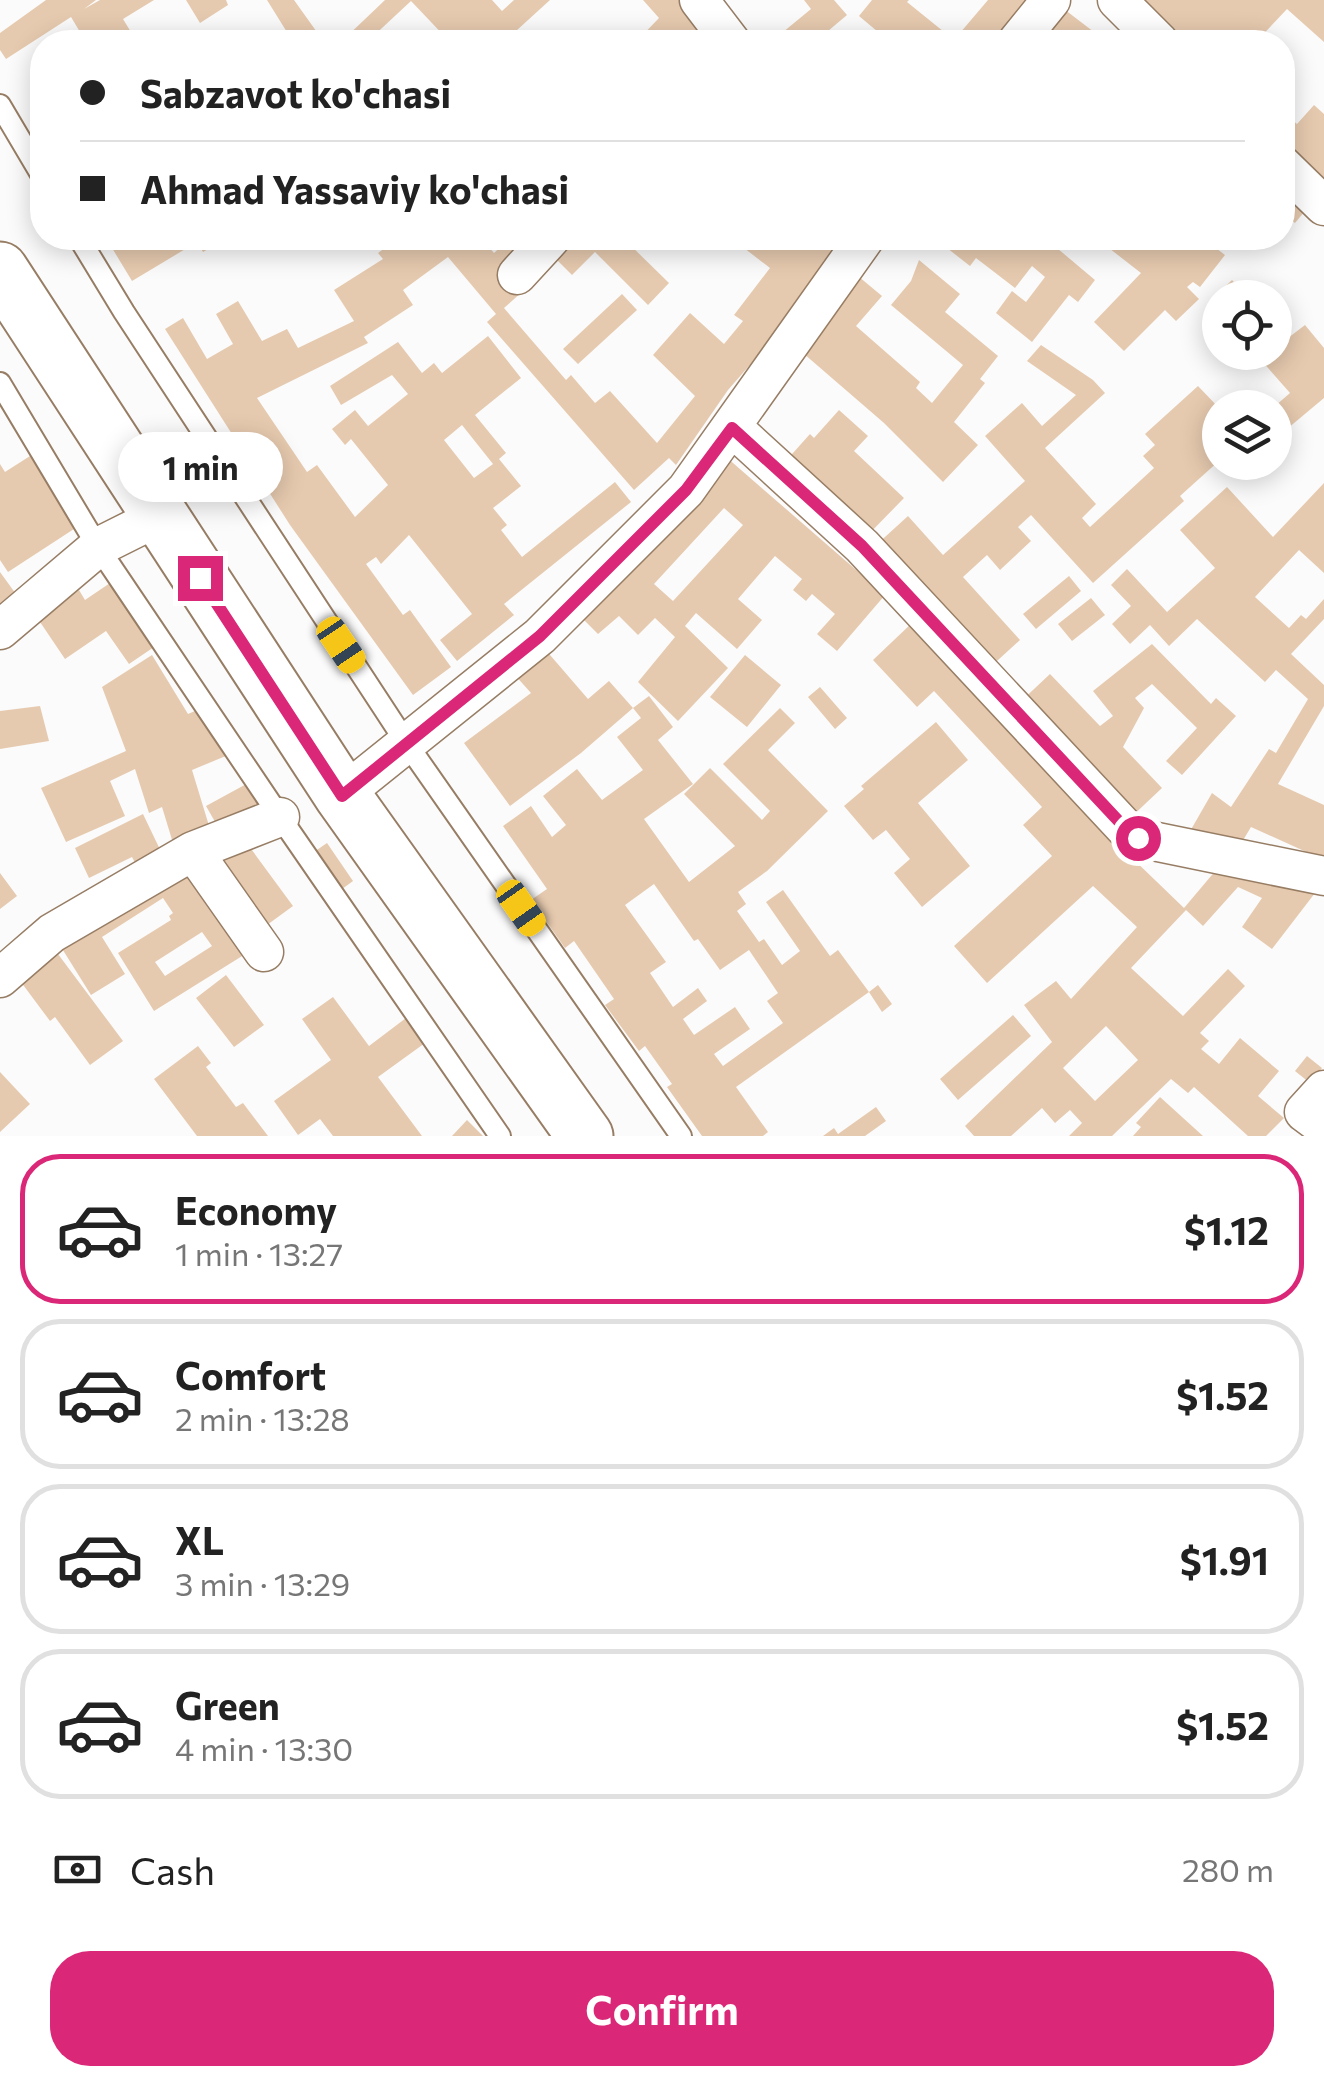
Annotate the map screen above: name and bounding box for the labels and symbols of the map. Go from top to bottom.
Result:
callout: 1 min [118,433,282,503]
route end [178,556,223,601]
car [312,612,370,678]
route start [1116,816,1161,861]
car [492,875,550,941]

